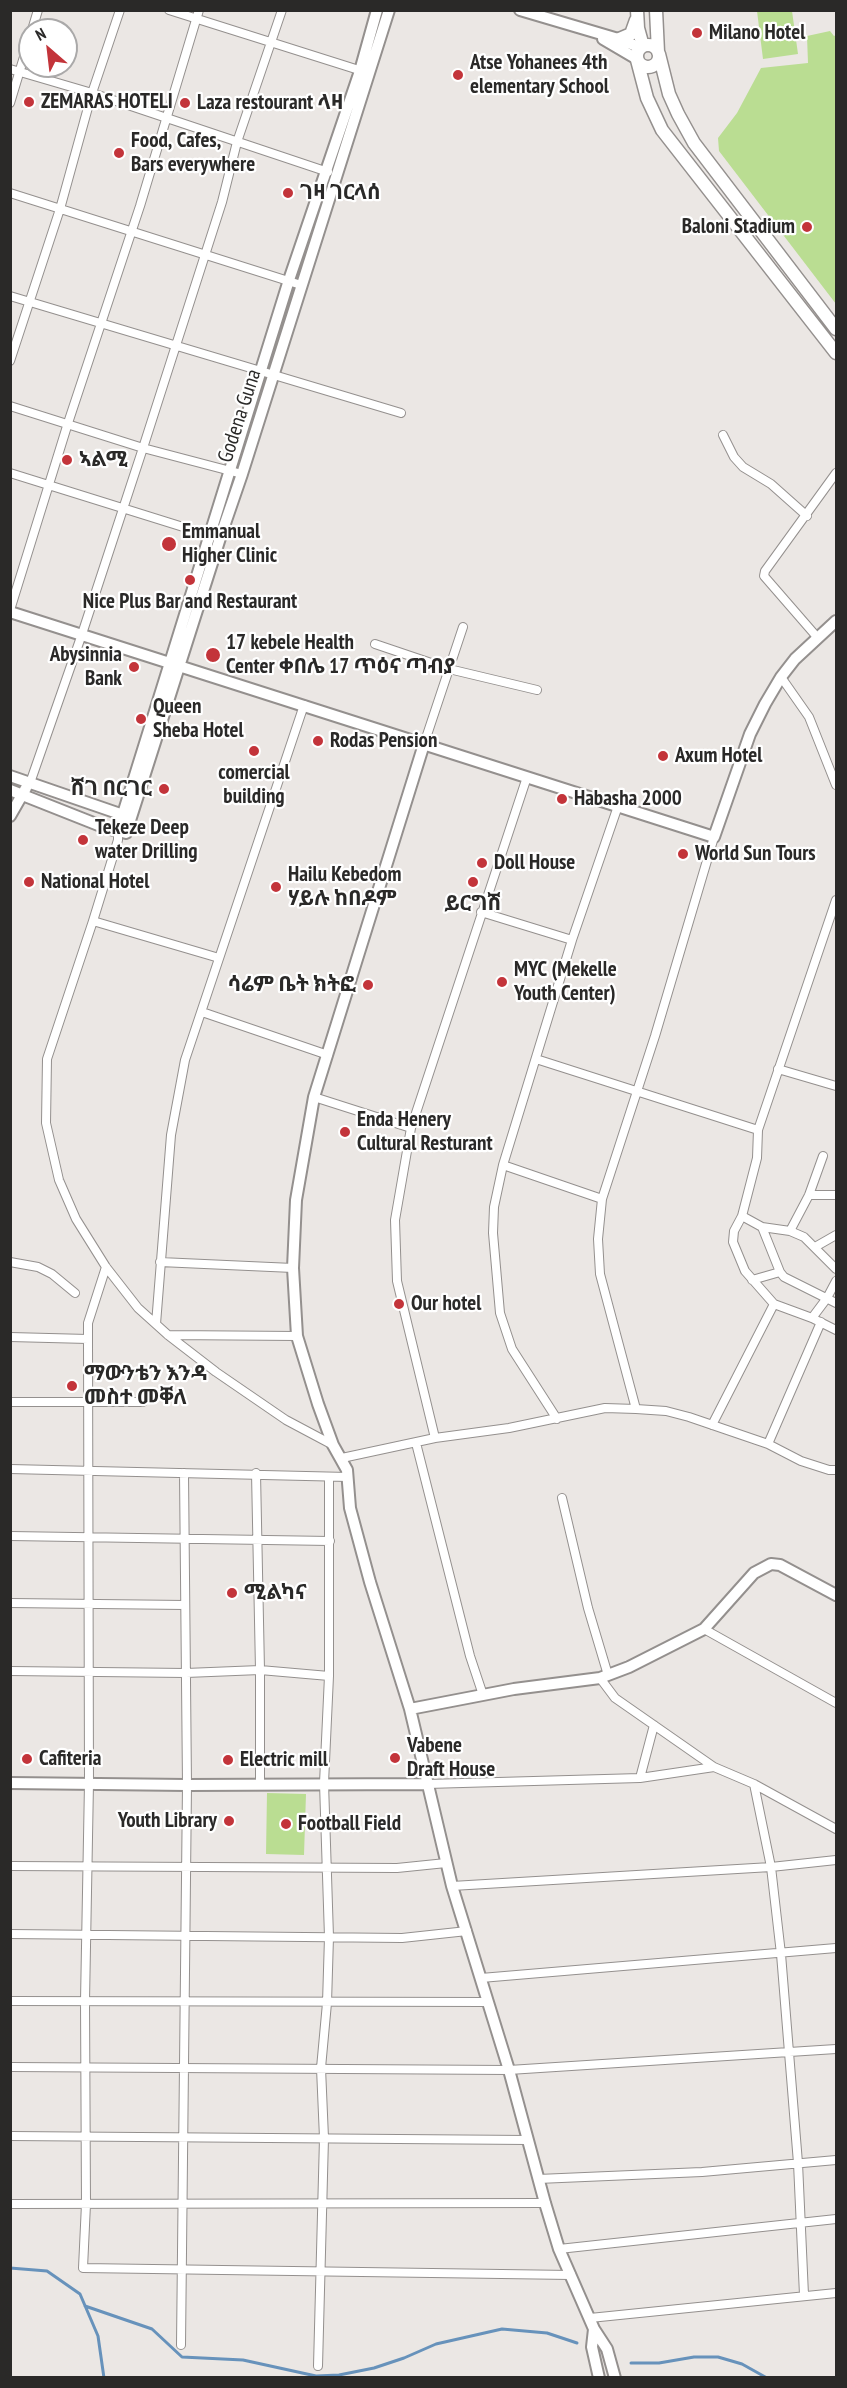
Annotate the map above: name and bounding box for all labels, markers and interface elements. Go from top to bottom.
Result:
north arrow [18,18,78,78]
place label: Milano Hotel [709,20,805,46]
text: N [32,23,49,45]
marker: Milano Hotel [690,26,704,40]
place label: Atse Yohanees 4th elementary School [470,50,609,100]
marker: Atse Yohanees 4th elementary School [451,68,465,82]
place label: ZEMARAS HOTELI [41,89,173,115]
place label: Laza restourant ላዛ [197,90,343,116]
marker: ZEMARAS HOTELI [22,95,36,109]
marker: Laza restourant ላዛ [178,96,192,110]
place label: Food, Cafes, Bars everywhere [131,128,255,178]
marker: Food, Cafes, Bars everywhere [112,146,126,160]
place label: ገዛ ገርላሰ [300,180,381,206]
marker: ገዛ ገርላሰ [281,186,295,200]
place label: Baloni Stadium [682,214,795,240]
marker: Baloni Stadium [800,220,814,234]
street label: Godena Guna [213,366,267,466]
place label: ኣልሚ [79,447,128,473]
marker: ኣልሚ [60,453,74,467]
place label: Emmanual Higher Clinic [182,519,277,569]
marker: Emmanual Higher Clinic [160,535,178,553]
marker: Nice Plus Bar and Restaurant [183,573,197,587]
place label: Nice Plus Bar and Restaurant [83,589,297,615]
place label: 17 kebele Health Center ቀበሌ 17 ጥዕና ጣብያ [226,630,455,680]
place label: Abysinnia Bank [50,642,122,692]
marker: 17 kebele Health Center ቀበሌ 17 ጥዕና ጣብያ [204,646,222,664]
marker: Abysinnia Bank [127,660,141,674]
place label: Queen Sheba Hotel [153,694,244,744]
marker: Queen Sheba Hotel [134,712,148,726]
place label: Rodas Pension [330,728,437,754]
marker: Rodas Pension [311,734,325,748]
place label: Axum Hotel [675,743,762,769]
marker: comercial building [247,744,261,758]
marker: Axum Hotel [656,749,670,763]
place label: comercial building [218,760,290,810]
place label: ሸገ በርገር [71,776,152,802]
marker: ሸገ በርገር [157,782,171,796]
place label: Habasha 2000 [574,786,682,812]
marker: Habasha 2000 [555,792,569,806]
place label: Tekeze Deep water Drilling [95,815,198,865]
marker: Tekeze Deep water Drilling [76,833,90,847]
place label: World Sun Tours [695,841,816,867]
marker: World Sun Tours [676,847,690,861]
place label: Doll House [494,850,575,876]
marker: Doll House [475,856,489,870]
place label: Hailu Kebedom ሃይሉ ከበዶም [288,862,401,912]
place label: National Hotel [41,869,149,895]
marker: National Hotel [22,875,36,889]
marker: ይርግሽ [466,875,480,889]
marker: Hailu Kebedom ሃይሉ ከበዶም [269,880,283,894]
place label: ይርግሽ [444,891,502,917]
place label: MYC (Mekelle Youth Center) [514,957,617,1007]
place label: ሳሬም ቤት ክትፎ [227,972,356,998]
marker: MYC (Mekelle Youth Center) [495,975,509,989]
marker: ሳሬም ቤት ክትፎ [361,978,375,992]
place label: Enda Henery Cultural Resturant [357,1107,493,1157]
marker: Enda Henery Cultural Resturant [338,1125,352,1139]
place label: Our hotel [411,1291,481,1317]
marker: Our hotel [392,1297,406,1311]
place label: ማውንቴን እንዳ መስተ መቐለ [84,1361,208,1411]
marker: ማውንቴን እንዳ መስተ መቐለ [65,1379,79,1393]
place label: ሚልካና [244,1580,307,1606]
marker: ሚልካና [225,1586,239,1600]
place label: Vabene Draft House [407,1733,495,1783]
place label: Cafiteria [39,1746,101,1772]
place label: Electric mill [240,1747,328,1773]
marker: Vabene Draft House [388,1751,402,1765]
marker: Cafiteria [20,1752,34,1766]
marker: Electric mill [221,1753,235,1767]
place label: Youth Library [118,1808,217,1834]
place label: Football Field [298,1811,401,1837]
marker: Youth Library [222,1814,236,1828]
marker: Football Field [279,1817,293,1831]

